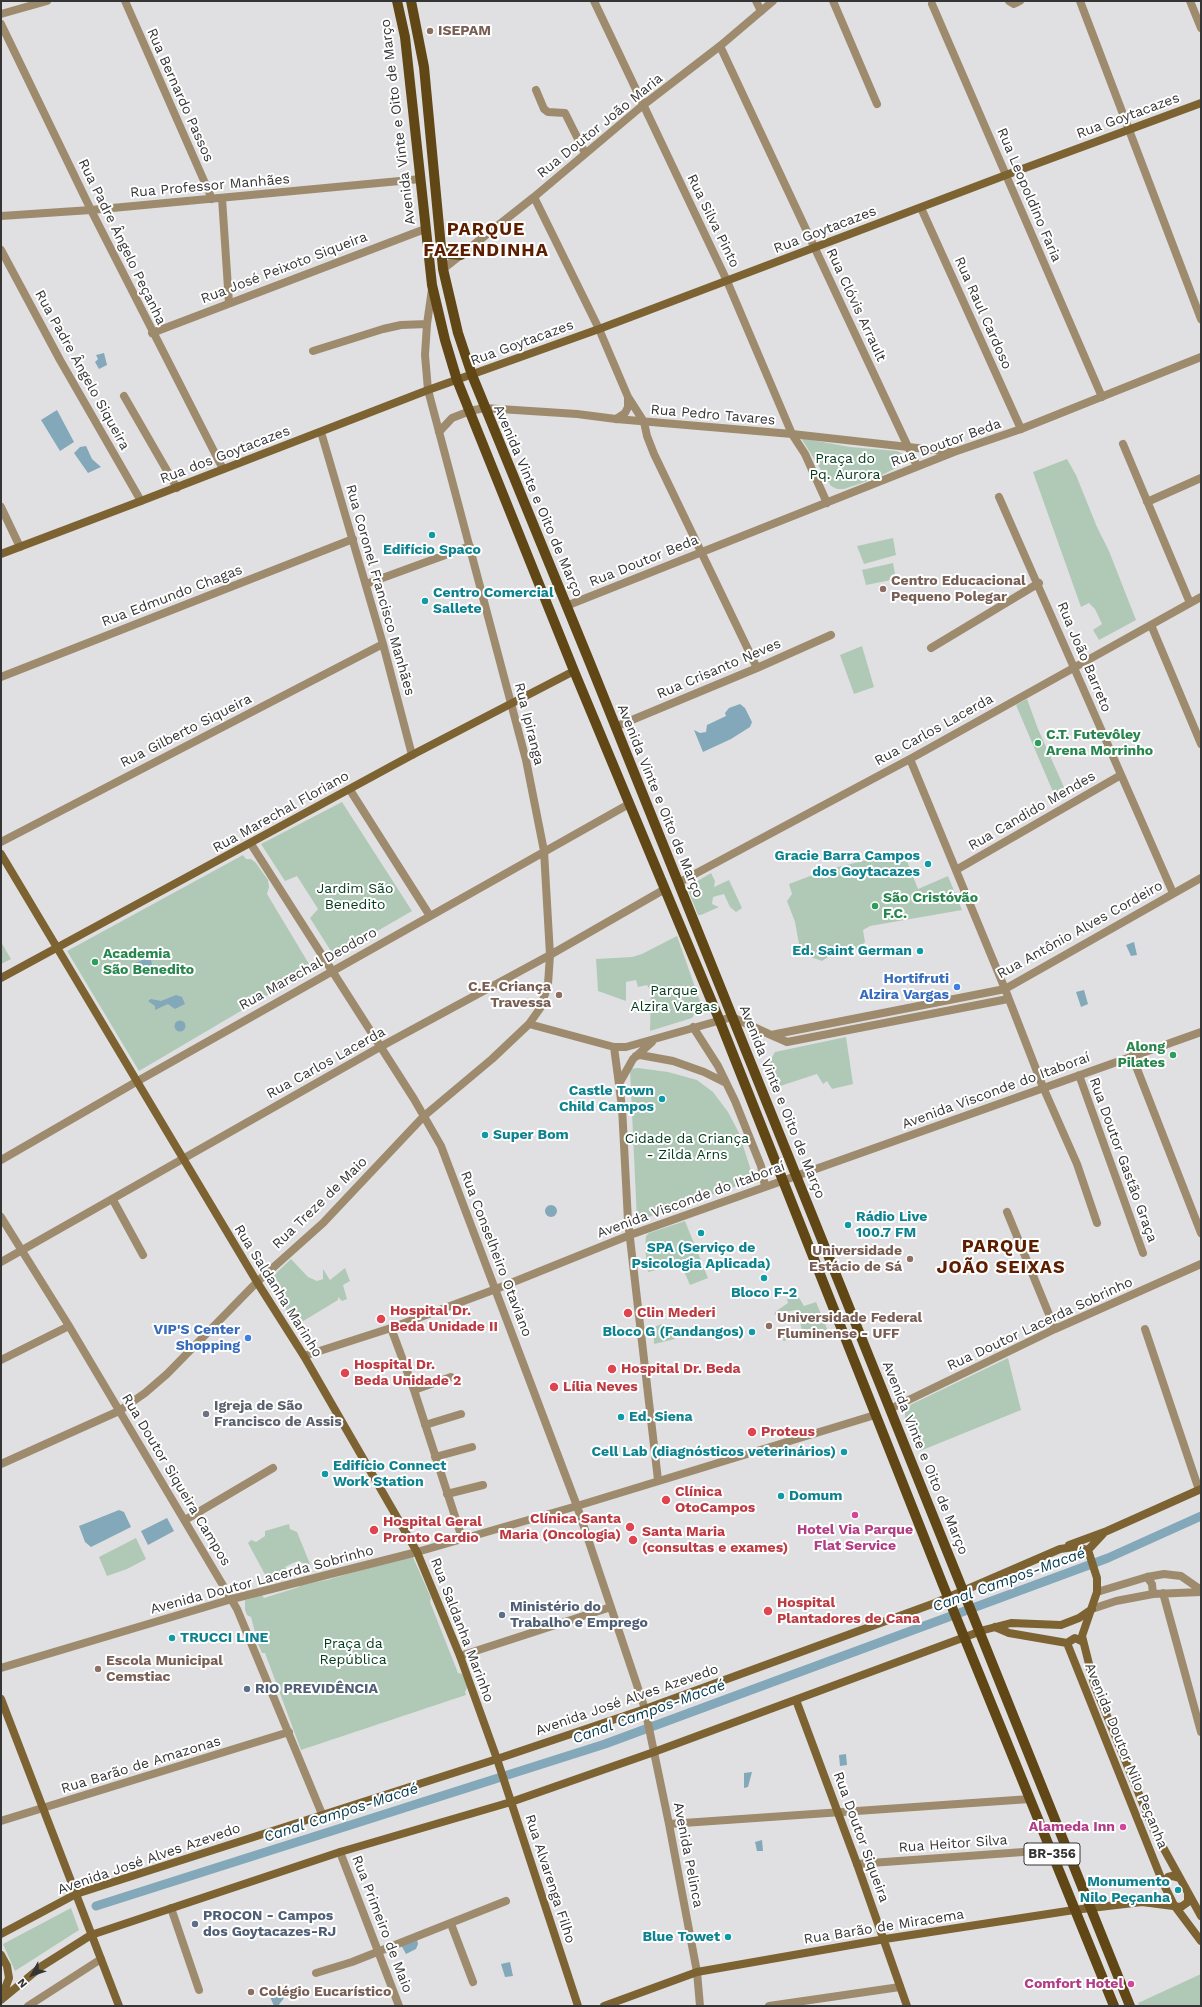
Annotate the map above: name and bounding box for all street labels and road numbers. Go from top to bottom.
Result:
street label: Avenida Vinte e Oito de Março [377,18,419,226]
street label: Rua Bernardo Passos [143,26,217,164]
street label: Rua Doutor João Maria [534,70,666,182]
street label: Rua Goytacazes [1074,90,1182,142]
street label: Rua Leopoldino Faria [993,125,1065,265]
street label: Rua Padre Ângelo Peçanha [74,156,170,328]
street label: Rua Professor Manhães [129,171,291,201]
street label: Rua Silva Pinto [683,171,743,271]
street label: Rua Goytacazes [771,203,879,257]
street label: Rua José Peixoto Siqueira [198,228,370,308]
street label: Rua Clóvis Arrault [822,246,890,364]
street label: Rua Raul Cardoso [951,254,1015,372]
street label: Rua Padre Ângelo Siqueira [31,287,133,453]
street label: Rua Goytacazes [468,317,576,369]
street label: Rua Pedro Tavares [650,401,776,429]
street label: Avenida Vinte e Oito de Março [490,402,586,600]
street label: Rua Doutor Beda [888,415,1004,471]
street label: Rua dos Goytacazes [158,422,292,488]
street label: Rua Coronel Francisco Manhães [342,483,418,697]
street label: Rua Doutor Beda [587,531,701,591]
street label: Rua Edmundo Chagas [99,561,245,631]
street label: Rua João Barreto [1053,599,1115,715]
street label: Rua Crisanto Neves [654,635,784,703]
street label: Rua Ipiranga [511,681,547,767]
street label: Rua Carlos Lacerda [872,690,996,770]
street label: Rua Gilberto Siqueira [118,691,254,771]
street label: Avenida Vinte e Oito de Março [613,702,707,900]
street label: Rua Marechal Floriano [210,768,352,856]
street label: Rua Candido Mendes [965,768,1099,854]
street label: Rua Antônio Alves Cordeiro [994,877,1166,983]
street label: Rua Marechal Deodoro [236,924,380,1014]
street label: Avenida Vinte e Oito de Março [735,1003,829,1201]
street label: Rua Carlos Lacerda [264,1023,388,1103]
street label: Avenida Visconde do Itaboraí [900,1049,1092,1133]
street label: Rua Doutor Gastão Graça [1085,1075,1161,1245]
street label: Rua Treze de Maio [269,1153,371,1253]
street label: Avenida Visconde do Itaboraí [595,1158,787,1242]
street label: Rua Conselheiro Otaviano [457,1169,535,1339]
street label: Rua Saldanha Marinho [230,1222,326,1360]
street label: Rua Doutor Lacerda Sobrinho [945,1274,1135,1374]
street label: Avenida Vinte e Oito de Março [878,1359,972,1557]
street label: Rua Doutor Siqueira Campos [118,1391,234,1569]
street label: Avenida Doutor Lacerda Sobrinho [149,1542,375,1618]
street label: Rua Saldanha Marinho [427,1555,497,1705]
street label: Avenida José Alves Azevedo [533,1661,721,1739]
street label: Avenida Doutor Nilo Peçanha [1081,1661,1171,1851]
street label: Rua Barão de Amazonas [59,1733,223,1797]
street label: Rua Doutor Siqueira [830,1769,892,1905]
street label: Avenida Pelinca [670,1801,706,1909]
street label: Rua Alvarenga Filho [521,1812,579,1946]
street label: Avenida José Alves Azevedo [55,1820,243,1898]
street label: Rua Heitor Silva [898,1832,1008,1856]
road number: BR-356 [1024,1843,1080,1865]
street label: Rua Primeiro de Maio [348,1853,416,1995]
street label: Rua Barão de Miracema [803,1906,965,1948]

